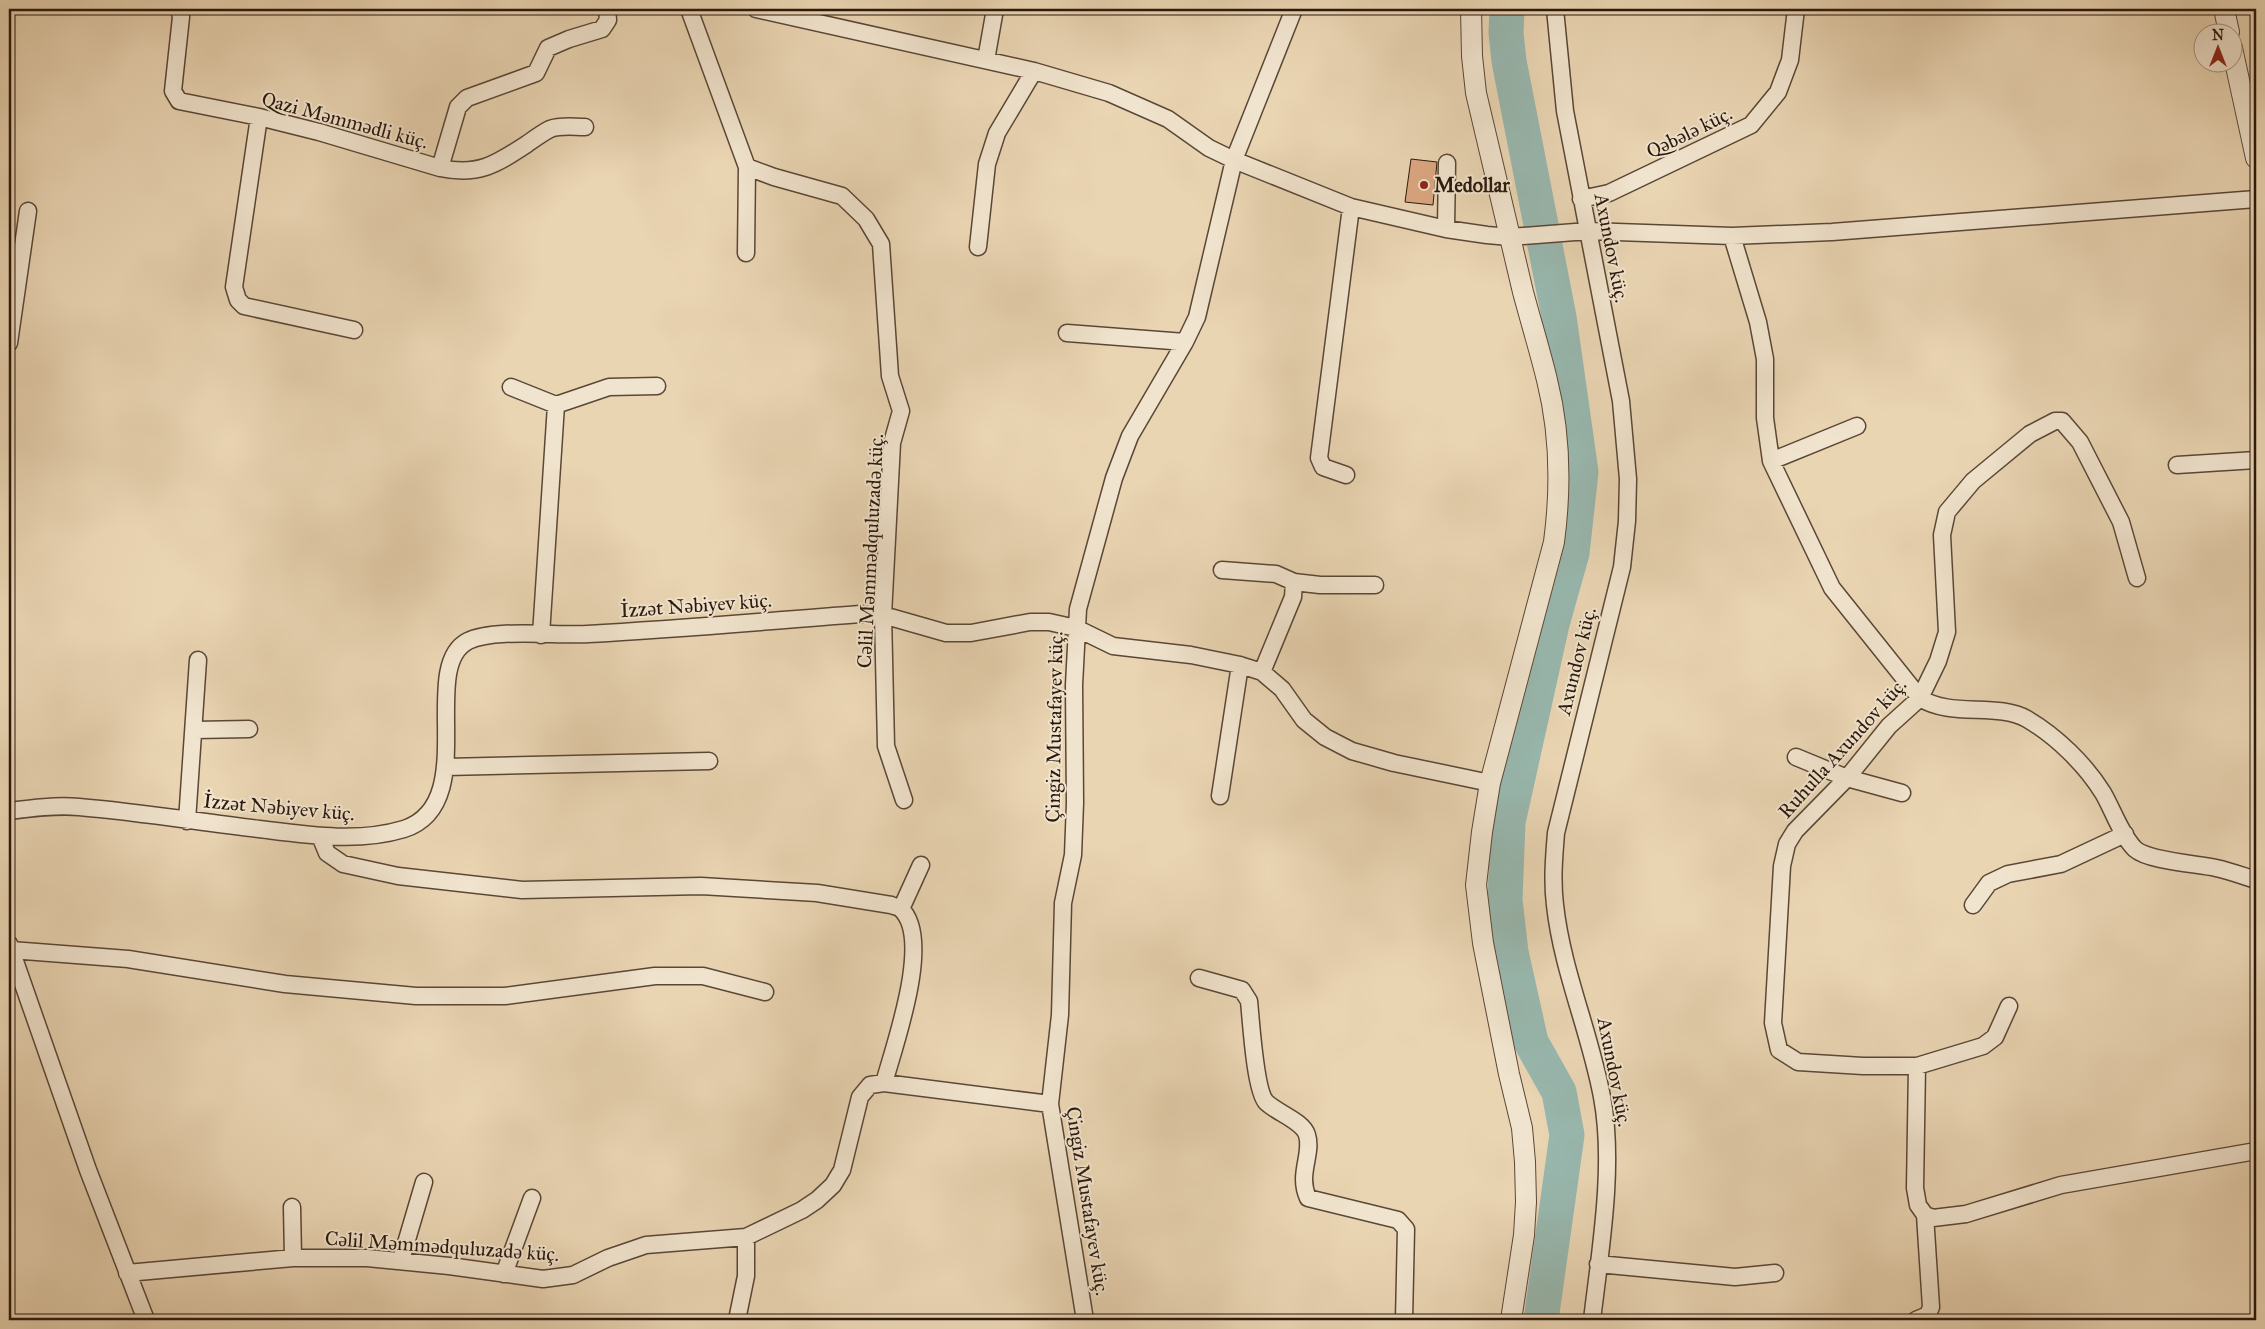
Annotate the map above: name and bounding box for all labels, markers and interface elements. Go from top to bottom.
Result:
north arrow [2192,22,2242,72]
text: N [2212,27,2224,44]
street label: Qazi Məmmədli küç. [259,86,431,154]
street label: Qəbələ küç. [1642,101,1736,163]
place label: Medollar [1434,173,1510,197]
marker: Medollar [1418,179,1430,191]
street label: Axundov küç. [1589,191,1634,305]
street label: Cəlil Məmmədquluzadə küç. [852,433,889,669]
street label: İzzət Nəbiyev küç. [619,587,773,622]
street label: Axundov küç. [1551,605,1601,718]
street label: Çingiz Mustafayev küç. [1040,631,1069,823]
street label: Ruhulla Axundov küç. [1773,673,1911,823]
street label: İzzət Nəbiyev küç. [202,787,356,826]
street label: Axundov küç. [1592,1015,1637,1129]
street label: Çingiz Mustafayev küç. [1060,1105,1115,1297]
street label: Cəlil Məmmədquluzadə küç. [324,1226,560,1267]

